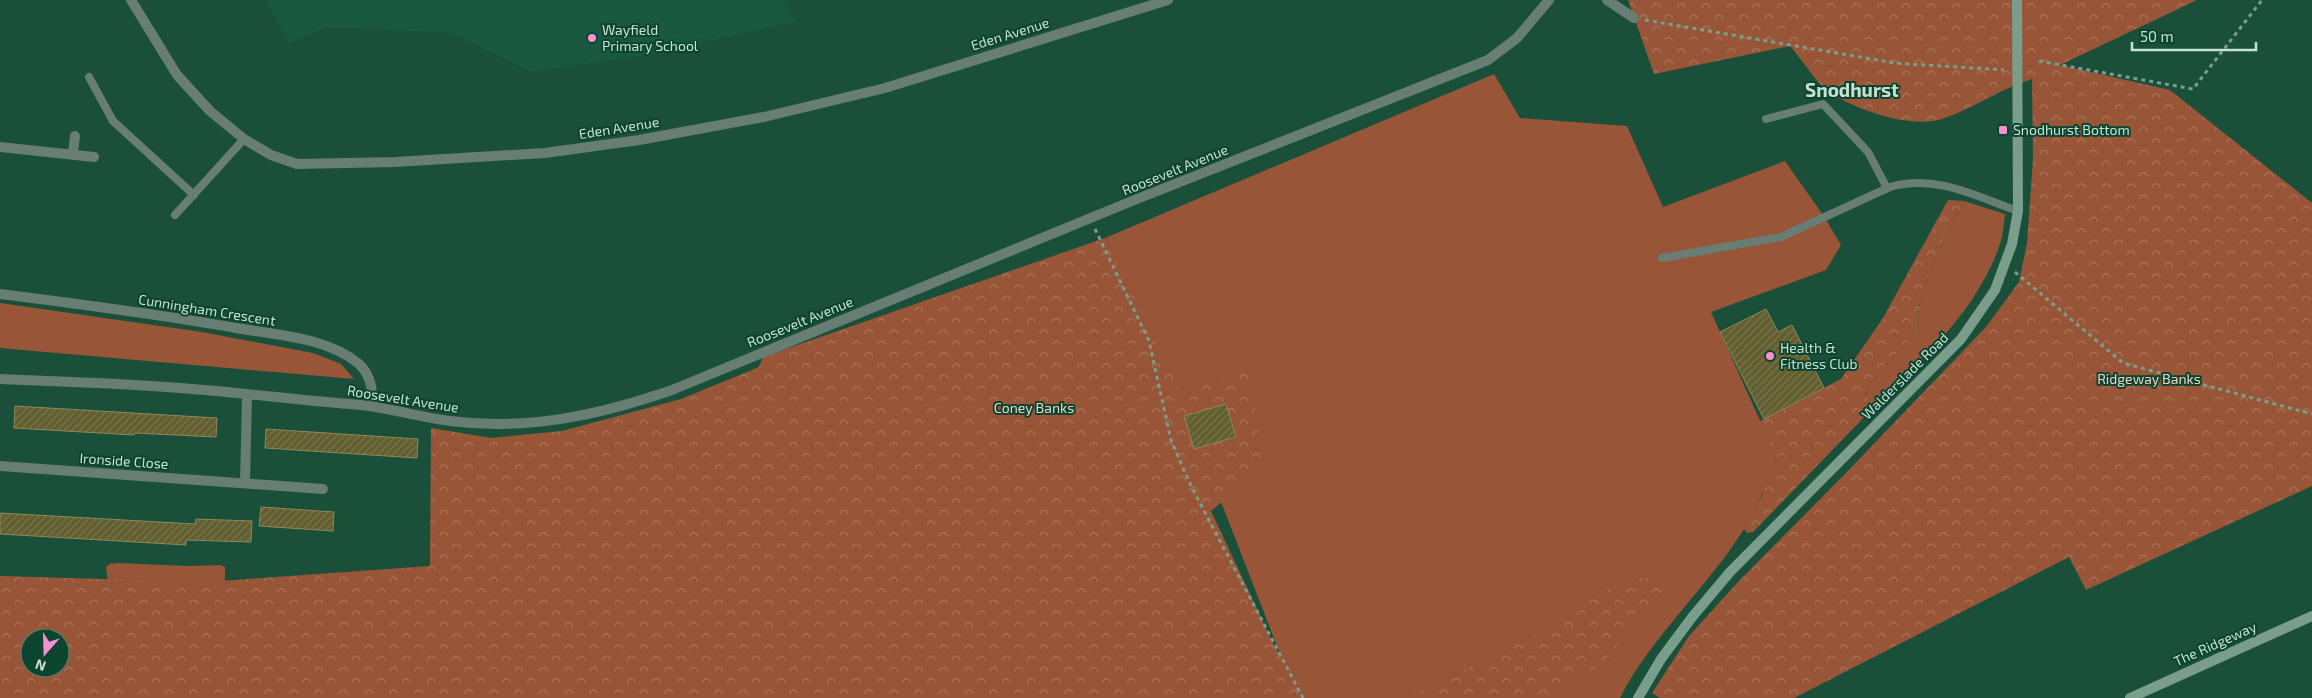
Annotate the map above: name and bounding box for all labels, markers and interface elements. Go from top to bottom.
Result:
street label: Eden Avenue [969,14,1051,54]
scale bar [2132,20,2256,52]
place label: Wayfield Primary School [602,21,699,54]
text: 50 m [2140,27,2174,45]
marker: Wayfield Primary School [586,32,598,44]
district label: Snodhurst [1805,78,1899,101]
street label: Eden Avenue [577,113,660,142]
place label: Snodhurst Bottom [2013,121,2130,138]
marker: Snodhurst Bottom [1997,124,2009,136]
street label: Roosevelt Avenue [1119,140,1230,199]
street label: Cunningham Crescent [137,290,277,329]
street label: Roosevelt Avenue [744,292,855,351]
street label: Walderslade Road [1858,329,1952,423]
place label: Health & Fitness Club [1780,339,1857,372]
marker: Health & Fitness Club [1764,350,1776,362]
park label: Ridgeway Banks [2097,370,2201,387]
street label: Roosevelt Avenue [346,381,460,416]
park label: Coney Banks [994,399,1074,416]
street label: Ironside Close [79,449,169,472]
street label: The Ridgeway [2171,617,2259,669]
north arrow [20,628,70,678]
text: N [33,656,48,675]

